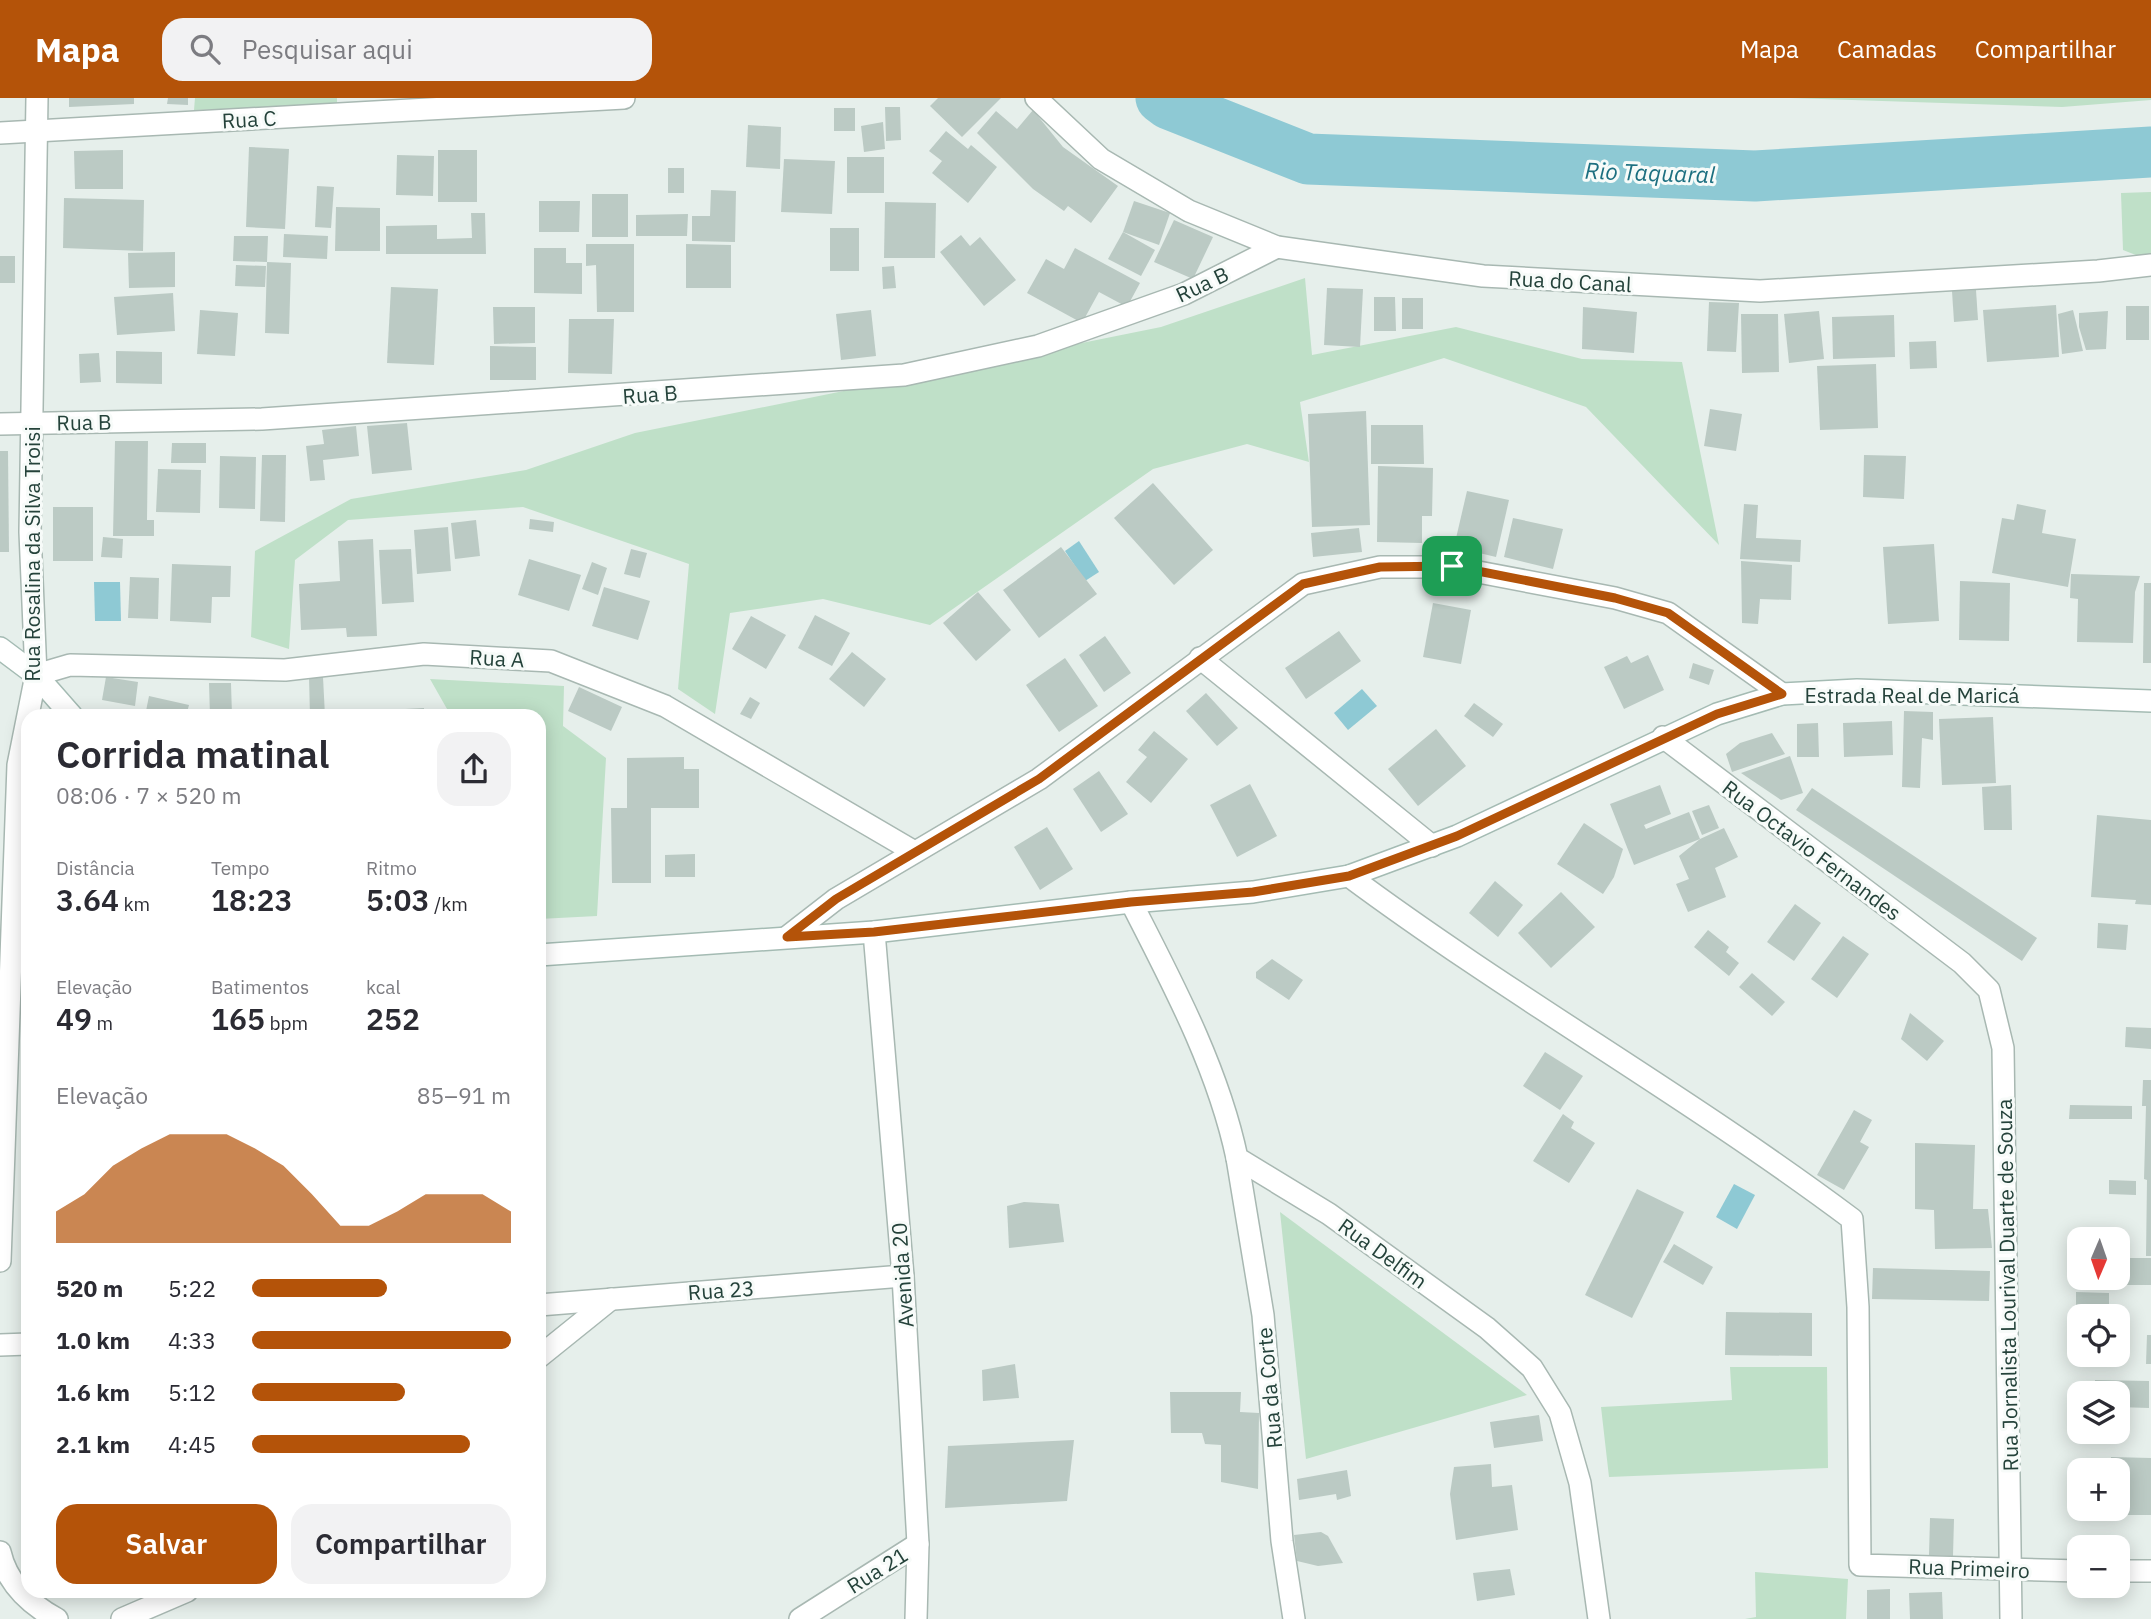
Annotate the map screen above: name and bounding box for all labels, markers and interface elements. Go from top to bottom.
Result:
search box [162,18,652,81]
text: Mapa [35,28,120,71]
icon: search [186,30,224,68]
text: Pesquisar aqui [242,32,413,66]
text: Mapa [1740,33,1799,65]
text: Camadas [1837,33,1937,65]
text: Compartilhar [1975,33,2116,65]
street label: Rua C [221,104,277,134]
water label: Rio Taquaral [1584,155,1717,189]
street label: Rua B [1171,260,1233,308]
street label: Rua do Canal [1508,264,1633,298]
street label: Rua B [621,378,679,410]
street label: Rua B [56,408,112,436]
street label: Rua Rosalina da Silva Troisi [18,426,46,682]
pin [1422,536,1482,596]
icon: arrive [1433,547,1471,585]
street label: Rua A [469,643,525,673]
street label: Estrada Real de Maricá [1804,681,2020,709]
text: Corrida matinal [56,729,329,778]
button: share [437,732,511,806]
street label: Rua Octavio Fernandes [1717,773,1907,927]
text: 08:06 · 7 × 520 m [56,780,242,810]
text: Distância [56,856,135,880]
text: Tempo [211,856,269,880]
text: Ritmo [366,856,417,880]
text: 3.64 [56,880,119,919]
text: 18:23 [211,880,293,919]
text: 5:03 [366,880,430,919]
text: km [119,892,150,916]
text: /km [430,892,468,916]
text: Elevação [56,975,132,999]
text: Batimentos [211,975,309,999]
text: kcal [366,975,401,999]
text: 49 [56,999,92,1038]
text: 165 [211,999,265,1038]
text: 252 [366,999,420,1038]
text: m [92,1011,113,1035]
text: bpm [265,1011,308,1035]
text: Elevação [56,1080,148,1110]
text: 85–91 m [417,1080,511,1110]
street label: Rua Jornalista Lourival Duarte de Souza [1990,1098,2024,1472]
street label: Rua Delfim [1333,1211,1433,1295]
street label: Avenida 20 [884,1221,920,1329]
north arrow [2067,1227,2130,1290]
map controls [2067,1227,2130,1598]
text: 520 m [56,1273,123,1303]
text: 5:22 [168,1273,216,1303]
street label: Rua 23 [687,1274,755,1306]
button: locate [2067,1304,2130,1367]
text: 1.0 km [56,1325,130,1355]
text: 4:33 [168,1325,216,1355]
street label: Rua da Corte [1250,1326,1288,1450]
text: 1.6 km [56,1377,130,1407]
text: 5:12 [168,1377,216,1407]
button: layers [2067,1381,2130,1444]
text: 2.1 km [56,1429,130,1459]
text: 4:45 [168,1429,216,1459]
button: + [2067,1458,2130,1521]
button: Salvar [56,1504,277,1584]
button: Compartilhar [291,1504,511,1584]
button: − [2067,1535,2130,1598]
street label: Rua 21 [841,1540,913,1600]
street label: Rua Primeiro [1908,1552,2030,1584]

